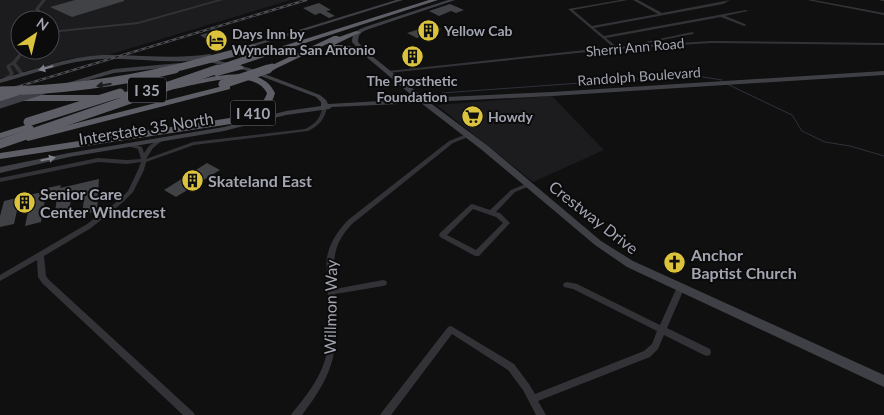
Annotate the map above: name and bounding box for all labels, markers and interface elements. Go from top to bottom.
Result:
north arrow [10,10,60,60]
text: N [33,14,52,34]
building icon: Yellow Cab [416,18,440,42]
place label: Yellow Cab [443,22,513,39]
place label: Days Inn by Wyndham San Antonio [232,25,376,58]
hotel icon: Days Inn by Wyndham San Antonio [204,29,228,53]
street label: Sherri Ann Road [585,34,685,60]
building icon: The Prosthetic Foundation [400,45,424,69]
street label: Randolph Boulevard [577,63,701,89]
one-way arrow [39,64,54,72]
place label: The Prosthetic Foundation [366,72,458,105]
road number: I 35 [128,78,166,102]
one-way arrow [96,81,112,89]
road number: I 410 [230,100,276,126]
supermarket icon: Howdy [460,104,484,128]
street label: Interstate 35 North [77,108,215,148]
place label: Howdy [488,108,534,125]
one-way arrow [40,155,55,163]
building icon: Skateland East [180,168,204,192]
place label: Skateland East [208,171,312,190]
street label: Crestway Drive [546,176,642,258]
place label: Senior Care Center Windcrest [40,184,166,221]
building icon: Senior Care Center Windcrest [12,190,36,214]
place label: Anchor Baptist Church [690,245,797,282]
church icon: Anchor Baptist Church [663,251,687,275]
street label: Willmon Way [320,259,340,354]

